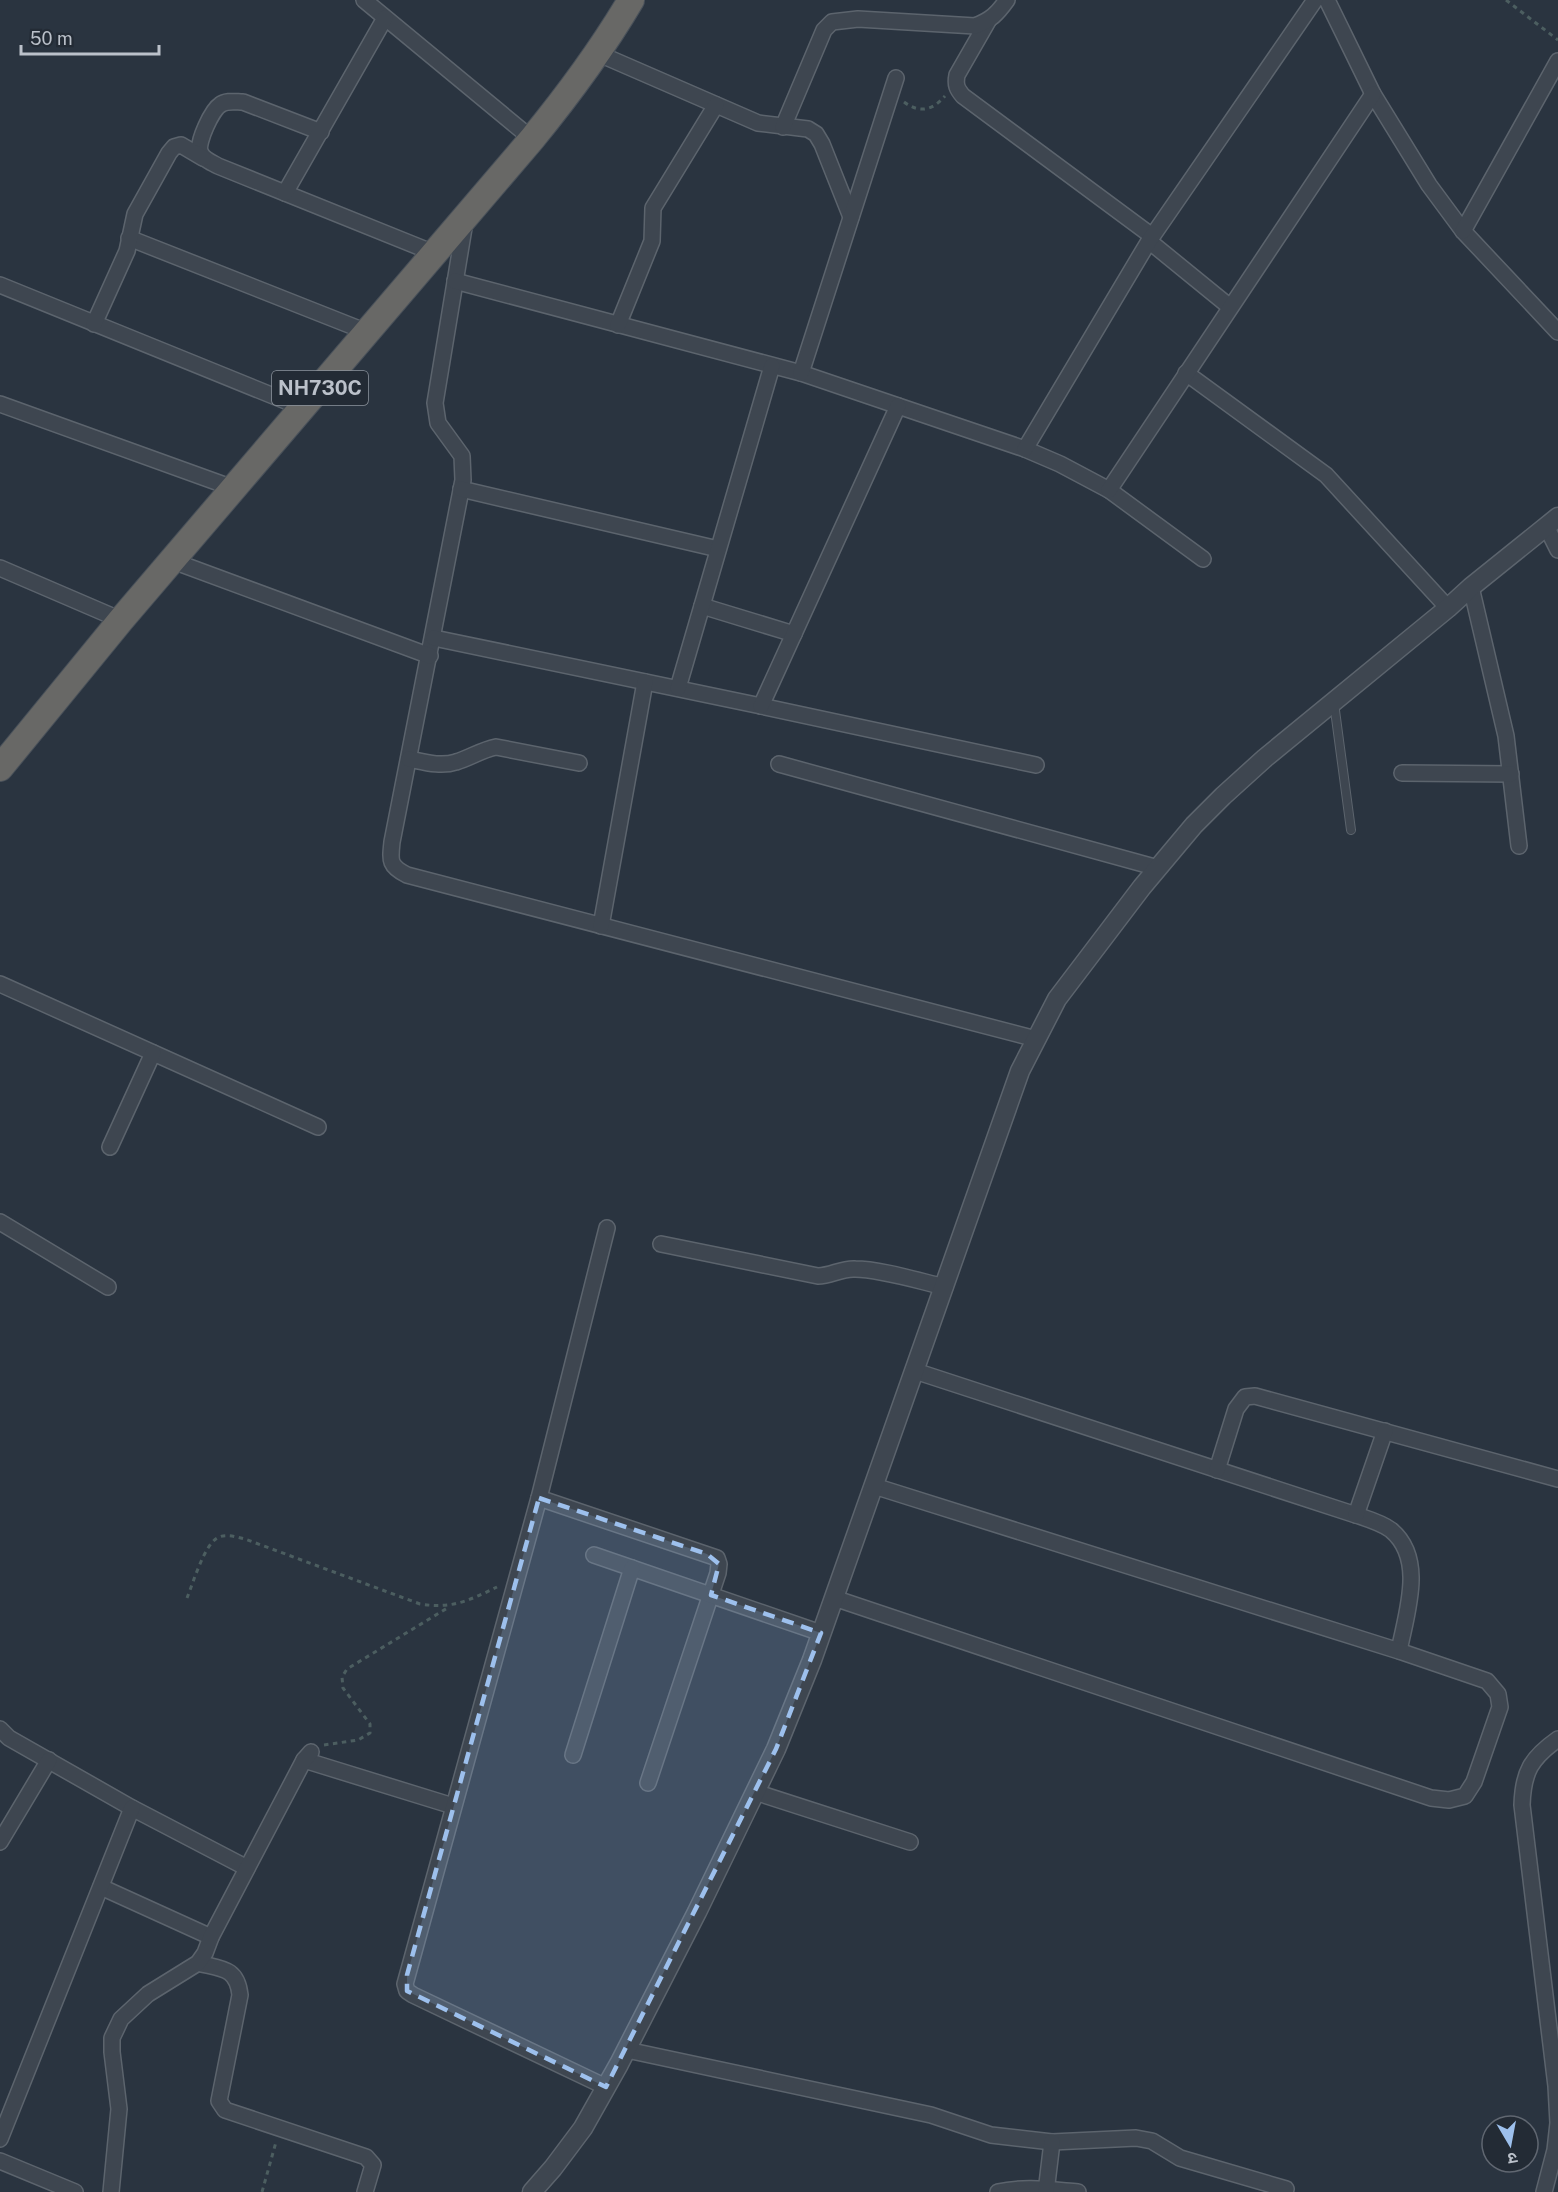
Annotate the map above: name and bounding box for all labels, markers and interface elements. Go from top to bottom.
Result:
scale bar [21,18,159,56]
text: 50 m [30,28,73,49]
road number: NH730C [272,371,368,405]
north arrow [1480,2114,1540,2174]
text: उ [1506,2148,1519,2169]

